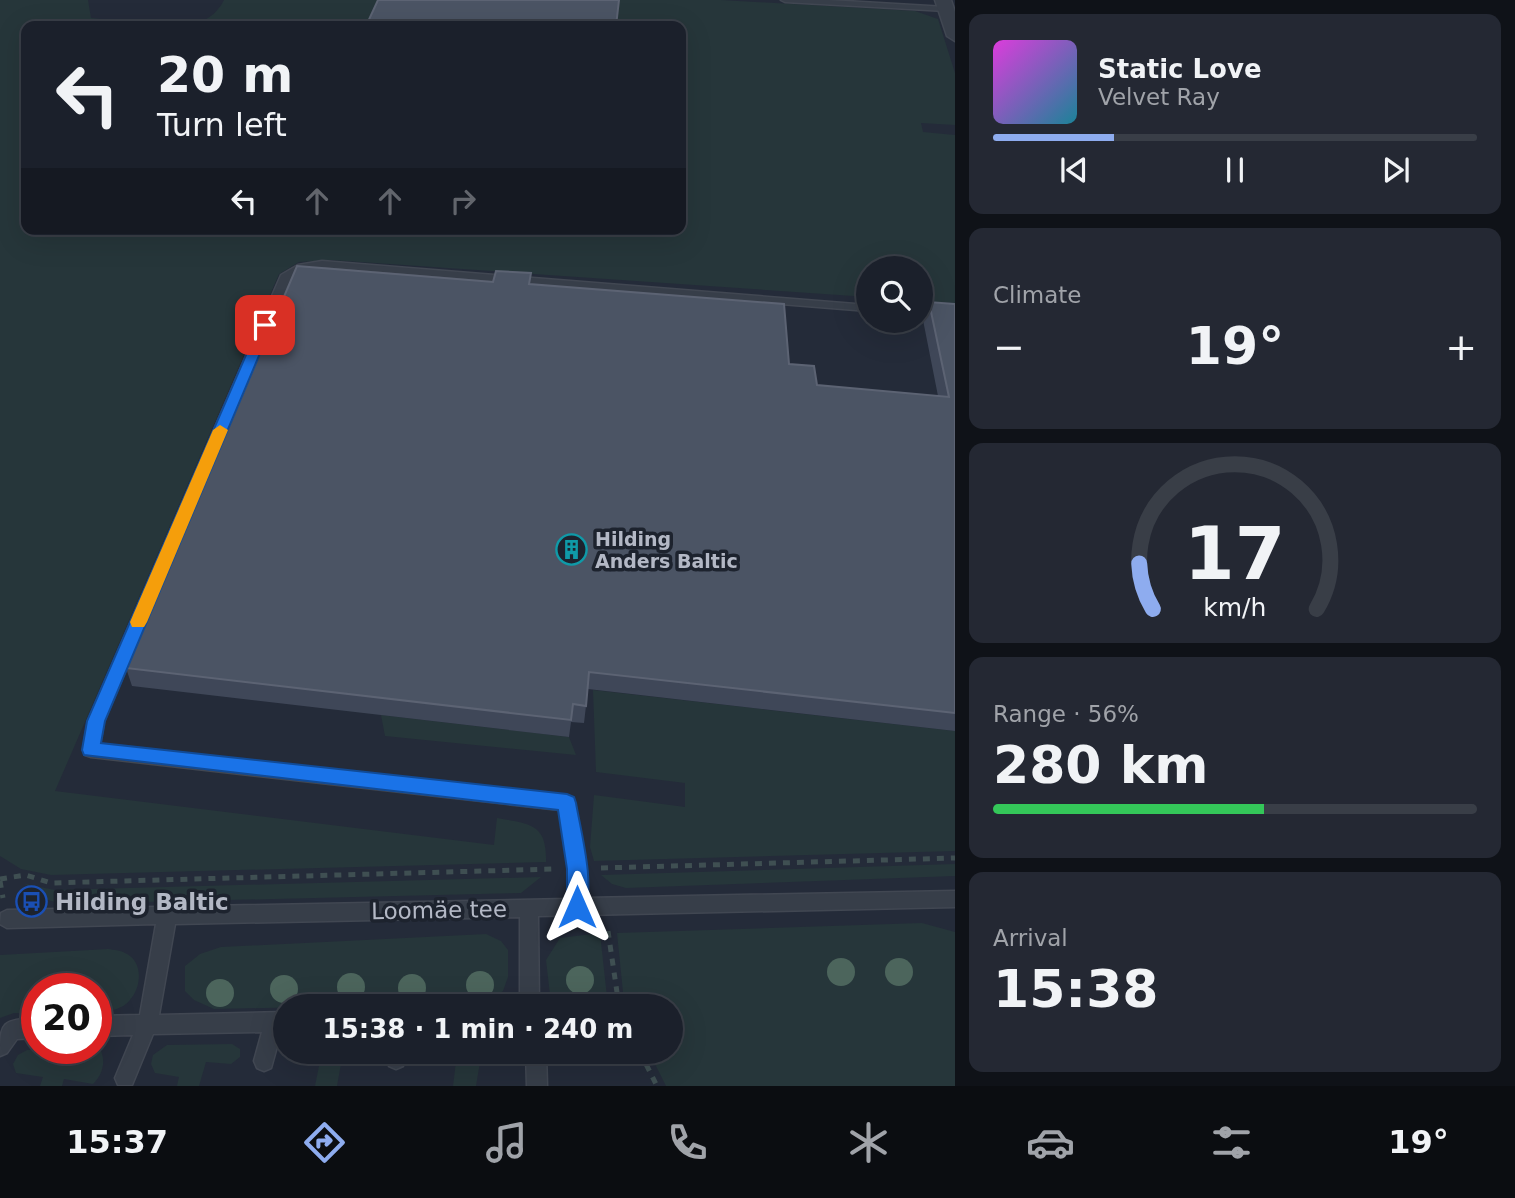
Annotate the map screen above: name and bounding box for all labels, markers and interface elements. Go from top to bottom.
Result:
text: 20 m [157,47,293,104]
icon: left [42,49,133,140]
text: Static Love [1098,54,1262,84]
text: Velvet Ray [1098,84,1220,110]
text: Turn left [157,106,287,144]
icon: previous [1055,151,1093,189]
icon: pause [1216,151,1254,189]
icon: next [1377,151,1415,189]
icon: left [225,182,263,220]
icon: ahead [298,182,336,220]
icon: ahead [371,182,409,220]
icon: right [444,182,482,220]
map controls [856,256,933,333]
button: search [856,256,933,333]
text: Climate [993,282,1082,308]
pin [235,295,295,355]
icon: arrive [246,306,284,344]
text: 19° [1186,316,1284,376]
text: − [993,325,1025,369]
text: + [1445,325,1477,369]
text: 17 [1184,511,1286,596]
place label: Hilding Anders Baltic [595,528,738,572]
building icon: Hilding Anders Baltic [555,533,589,567]
text: km/h [1203,593,1267,622]
text: Range · 56% [993,701,1139,727]
text: 280 km [993,735,1208,795]
position arrow [540,870,614,944]
bus stop icon: Hilding Baltic [15,885,49,919]
place label: Hilding Baltic [55,889,229,915]
street label: Loomäe tee [371,896,507,924]
text: Arrival [993,925,1068,951]
text: 15:38 [993,959,1159,1019]
speed limit sign: 20 [21,973,112,1064]
text: 15:38 · 1 min · 240 m [323,1014,633,1044]
icon: directions [300,1118,349,1167]
icon: music [482,1118,531,1167]
icon: phone [663,1118,712,1167]
icon: climate [844,1118,893,1167]
icon: car [1026,1118,1075,1167]
icon: filters [1207,1118,1256,1167]
text: 15:37 [66,1123,168,1161]
text: 19° [1388,1123,1449,1161]

